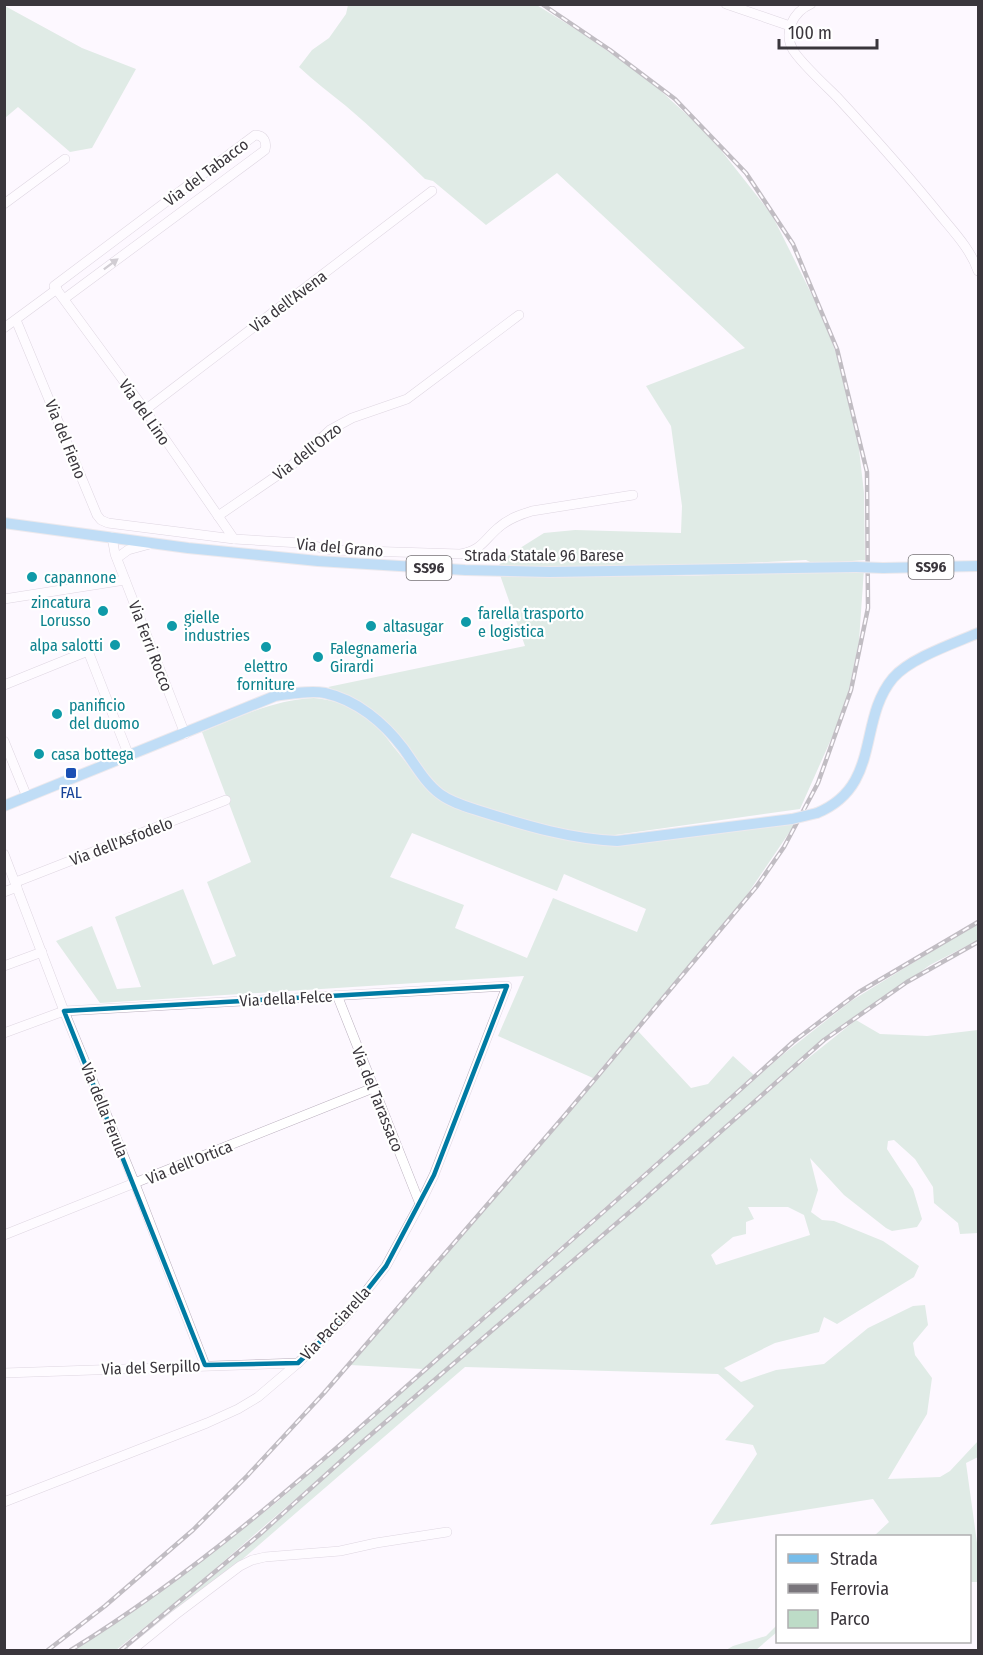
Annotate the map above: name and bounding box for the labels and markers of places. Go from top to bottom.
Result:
place label: capannone [44,568,116,587]
marker: capannone [25,570,39,584]
place label: zincatura Lorusso [31,593,91,630]
marker: zincatura Lorusso [96,604,110,618]
place label: farella trasporto e logistica [478,604,584,641]
place label: gielle industries [184,608,250,645]
marker: farella trasporto e logistica [459,615,473,629]
place label: altasugar [383,617,444,636]
marker: gielle industries [165,619,179,633]
marker: altasugar [364,619,378,633]
place label: alpa salotti [30,636,103,655]
marker: alpa salotti [108,638,122,652]
place label: Falegnameria Girardi [330,639,417,676]
marker: elettro forniture [259,640,273,654]
marker: Falegnameria Girardi [311,650,325,664]
place label: elettro forniture [237,657,295,694]
place label: panificio del duomo [69,696,140,733]
marker: panificio del duomo [50,707,64,721]
place label: casa bottega [51,745,134,764]
marker: casa bottega [32,747,46,761]
marker: FAL [64,766,78,780]
place label: FAL [60,783,82,802]

